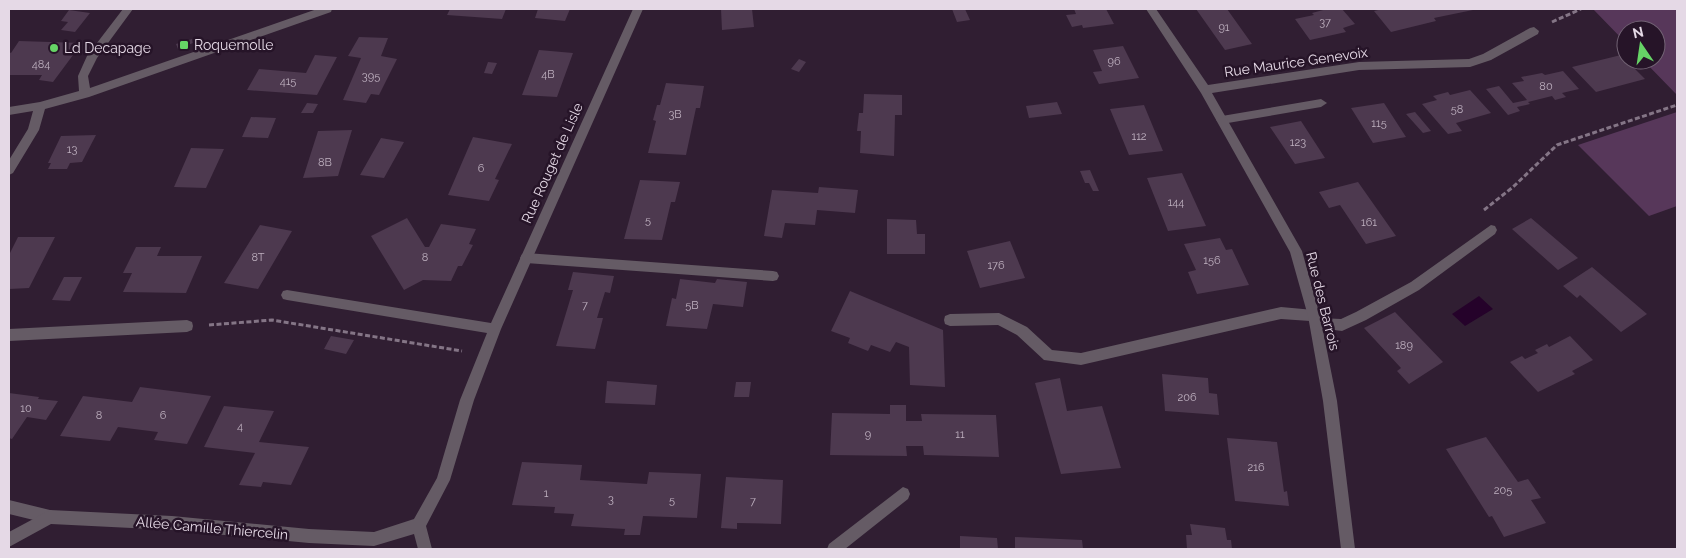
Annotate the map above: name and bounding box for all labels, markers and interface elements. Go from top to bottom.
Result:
house number: 37 [1319,16,1331,29]
north arrow [1616,20,1666,70]
house number: 91 [1218,21,1230,34]
text: N [1631,23,1645,41]
place label: Roquemolle [194,37,273,53]
marker: Roquemolle [178,39,190,51]
place label: Ld Decapage [64,40,151,56]
marker: Ld Decapage [48,42,60,54]
street label: Rue Maurice Genevoix [1223,44,1369,80]
house number: 96 [1107,55,1121,68]
house number: 484 [32,58,50,71]
house number: 4B [541,68,555,81]
house number: 395 [362,70,380,83]
house number: 415 [280,75,296,88]
house number: 80 [1539,80,1553,93]
street label: Rue Rouget de Lisle [518,100,586,226]
house number: 58 [1451,103,1463,116]
house number: 3B [668,108,682,121]
house number: 115 [1371,117,1387,130]
house number: 112 [1131,130,1147,143]
house number: 123 [1290,136,1306,149]
house number: 13 [67,143,77,156]
house number: 8B [318,156,332,169]
house number: 6 [478,162,485,175]
house number: 144 [1168,196,1184,209]
house number: 5 [645,214,651,227]
house number: 161 [1361,216,1377,229]
street label: Rue des Barrois [1303,250,1343,352]
house number: 8T [251,251,265,264]
house number: 8 [422,251,428,264]
house number: 156 [1203,254,1221,267]
house number: 176 [987,259,1005,272]
house number: 7 [582,299,588,312]
house number: 5B [685,299,699,312]
house number: 189 [1395,339,1413,352]
house number: 206 [1177,391,1197,404]
house number: 10 [20,402,32,415]
house number: 8 [96,409,102,422]
house number: 6 [160,409,167,422]
house number: 4 [237,420,243,433]
house number: 9 [865,428,871,441]
house number: 11 [955,428,965,441]
house number: 216 [1247,461,1265,474]
house number: 205 [1494,484,1512,497]
house number: 1 [544,487,549,500]
house number: 3 [608,493,614,506]
house number: 5 [669,494,675,507]
house number: 7 [750,495,756,508]
street label: Allée Camille Thiercelin [135,513,289,543]

